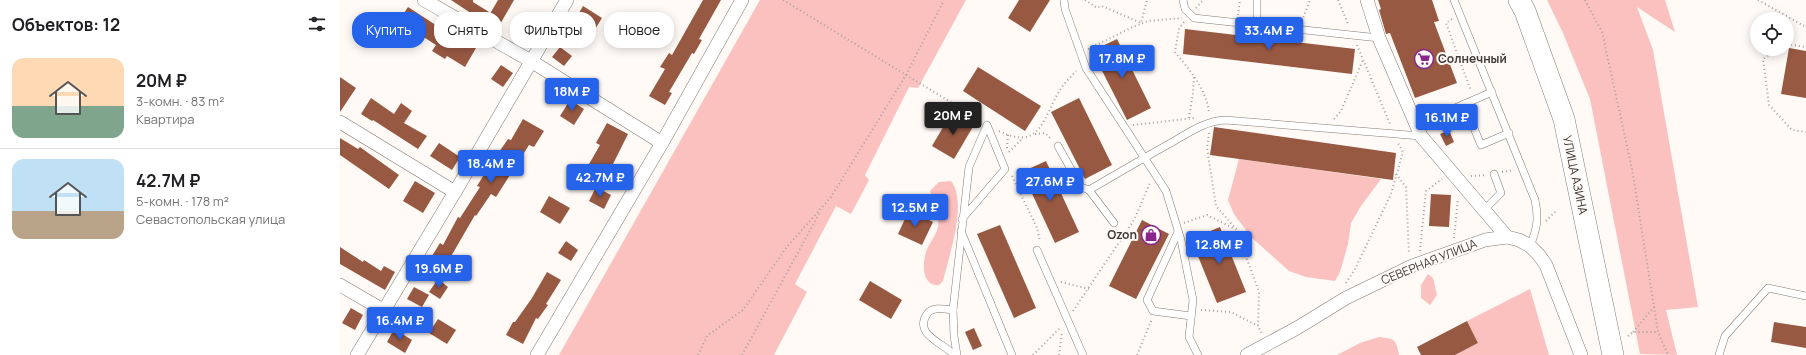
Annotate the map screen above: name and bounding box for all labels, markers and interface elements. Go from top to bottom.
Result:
chip: Купить [352,12,426,48]
chip: Снять [434,12,502,48]
chip: Фильтры [510,12,596,48]
chip: Новое [604,12,674,48]
map controls [1750,12,1794,56]
button: locate [1750,12,1794,56]
text: Объектов: 12 [12,13,120,36]
icon: filters [306,13,328,35]
pin: 33.4M ₽ [1232,17,1306,51]
text: 33.4M ₽ [1244,21,1294,39]
pin: 17.8M ₽ [1085,45,1159,79]
supermarket icon: Солнечный [1413,48,1435,70]
text: 17.8M ₽ [1099,49,1145,67]
place label: Солнечный [1438,50,1507,67]
text: 20M ₽ [136,69,187,92]
icon: home [44,74,92,122]
pin: 18M ₽ [544,78,600,112]
text: 18M ₽ [554,82,590,100]
text: 3-комн. · 83 m² [136,92,224,110]
pin: 20M ₽ [925,102,981,136]
pin: 16.1M ₽ [1410,104,1484,138]
text: 20M ₽ [934,106,972,124]
text: 16.1M ₽ [1425,108,1469,126]
text: Квартира [136,110,195,128]
street label: УЛИЦА АЗИНА [1559,134,1592,216]
pin: 18.4M ₽ [454,150,528,184]
text: 18.4M ₽ [467,154,515,172]
pin: 42.7M ₽ [563,164,637,198]
text: 42.7M ₽ [575,168,625,186]
pin: 27.6M ₽ [1013,168,1087,202]
text: 42.7M ₽ [136,169,200,192]
text: 27.6M ₽ [1025,172,1075,190]
icon: home [44,175,92,223]
text: 5-комн. · 178 m² [136,192,229,210]
pin: 12.5M ₽ [878,194,952,228]
text: 12.5M ₽ [891,198,939,216]
text: Севастопольская улица [136,210,285,228]
shop icon: Ozon [1140,224,1162,246]
place label: Ozon [1107,226,1137,243]
pin: 12.8M ₽ [1182,231,1256,265]
street label: СЕВЕРНАЯ УЛИЦА [1378,234,1480,289]
text: 12.8M ₽ [1195,235,1243,253]
pin: 19.6M ₽ [402,255,476,289]
text: 19.6M ₽ [415,259,463,277]
pin: 16.4M ₽ [363,307,437,341]
text: 16.4M ₽ [376,311,424,329]

